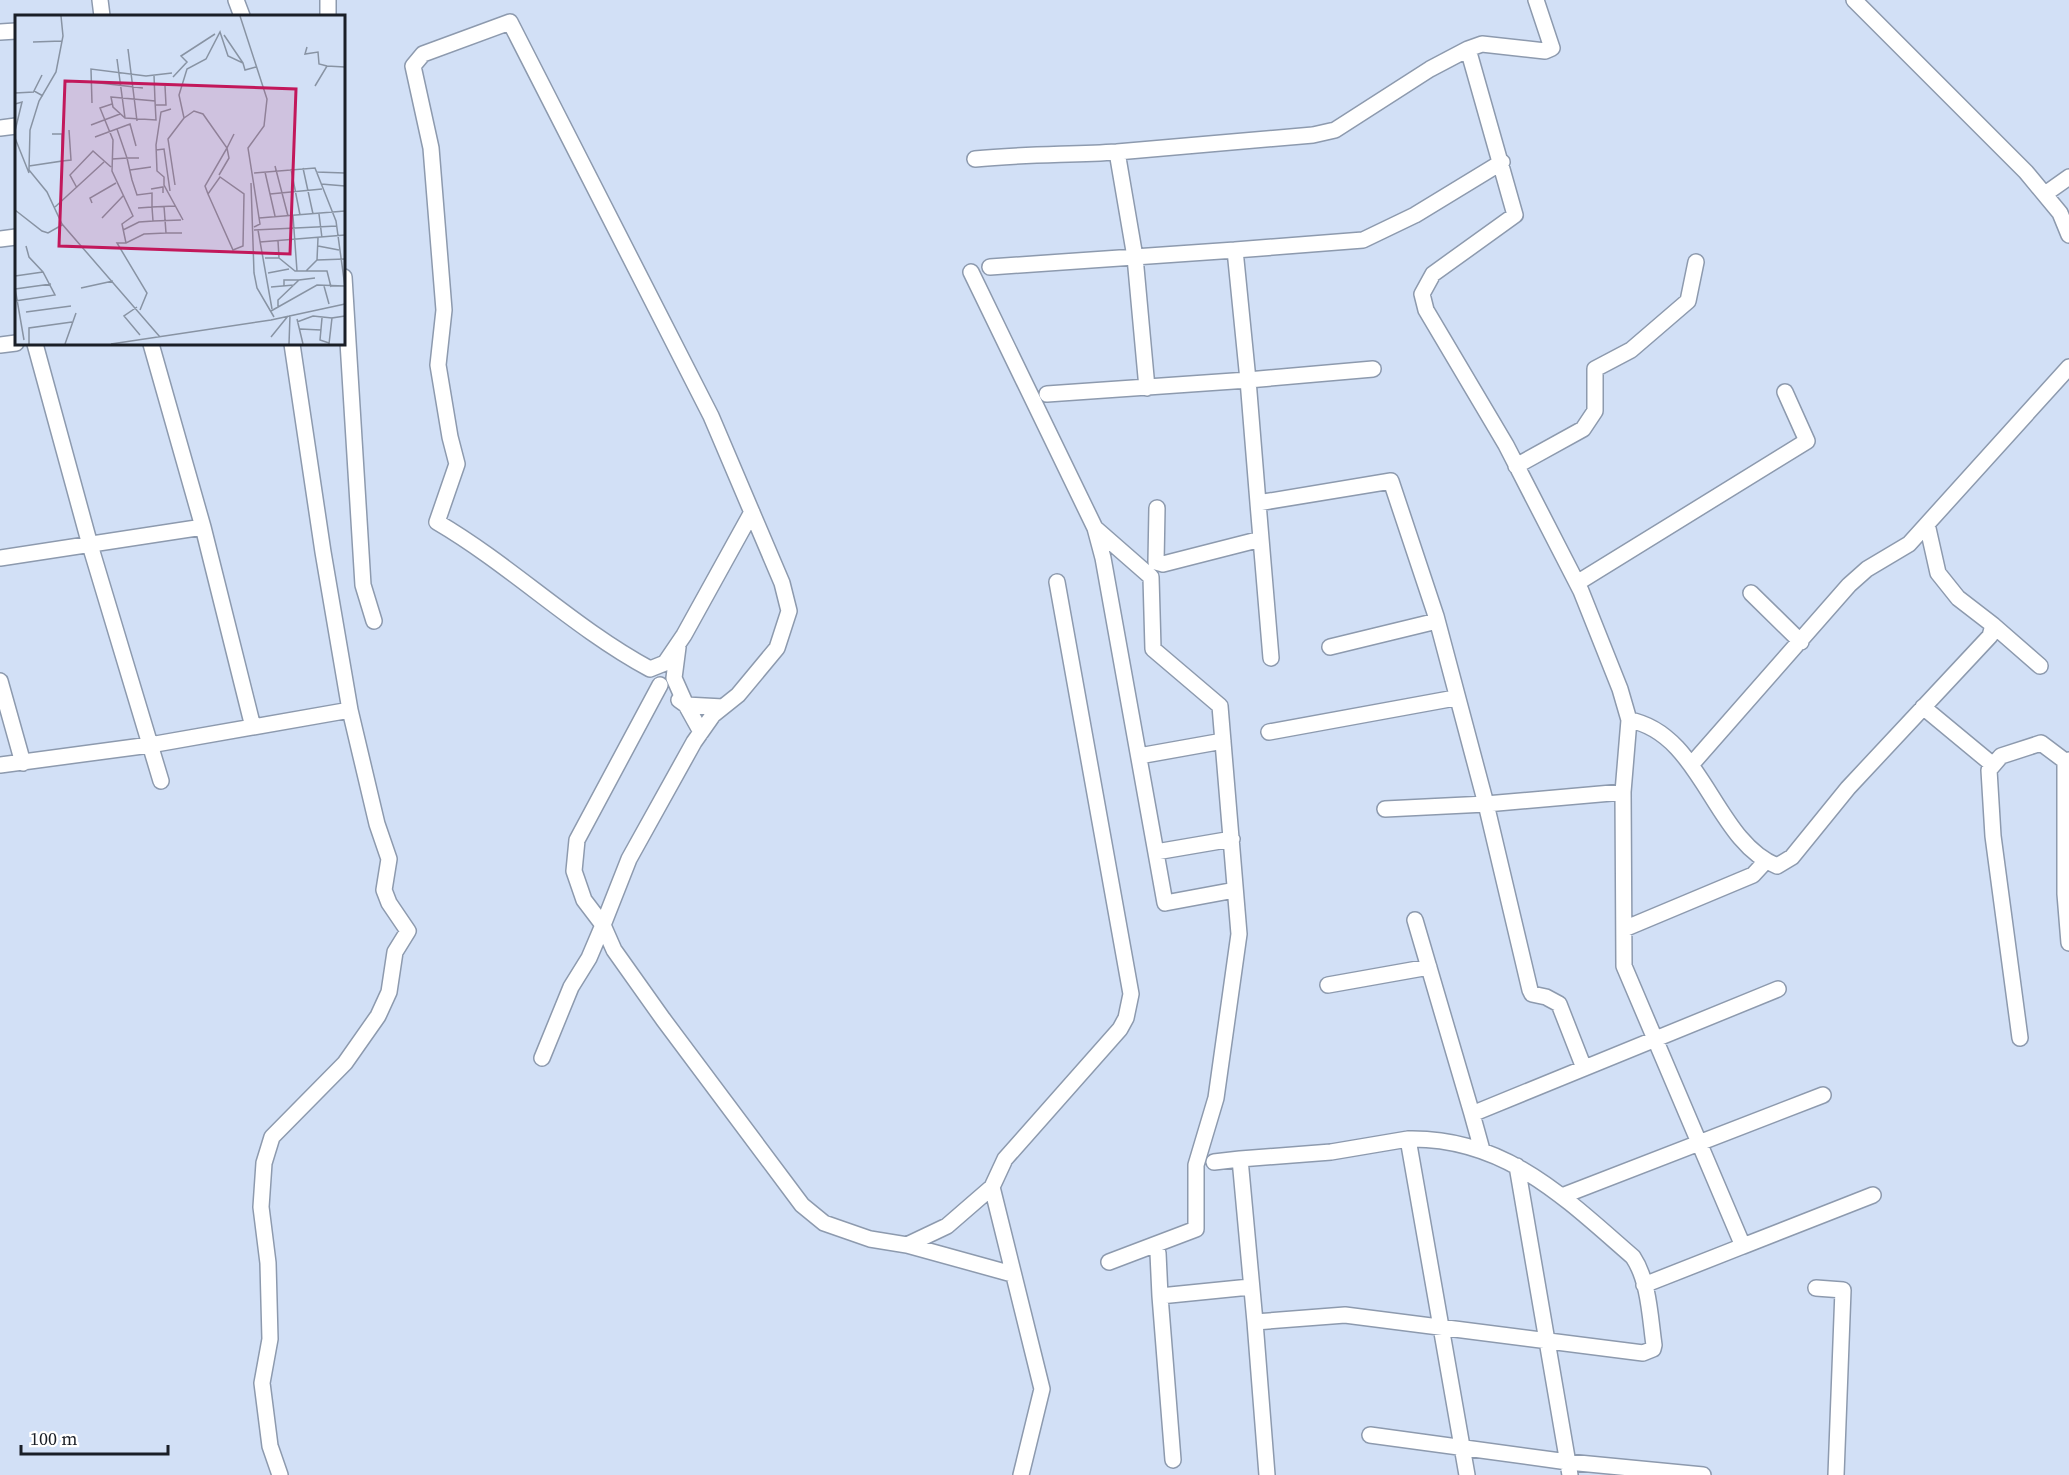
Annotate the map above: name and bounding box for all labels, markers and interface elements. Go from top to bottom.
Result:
inset map [15,15,345,345]
scale bar [21,1418,168,1456]
text: 100 m [30,1426,77,1451]

